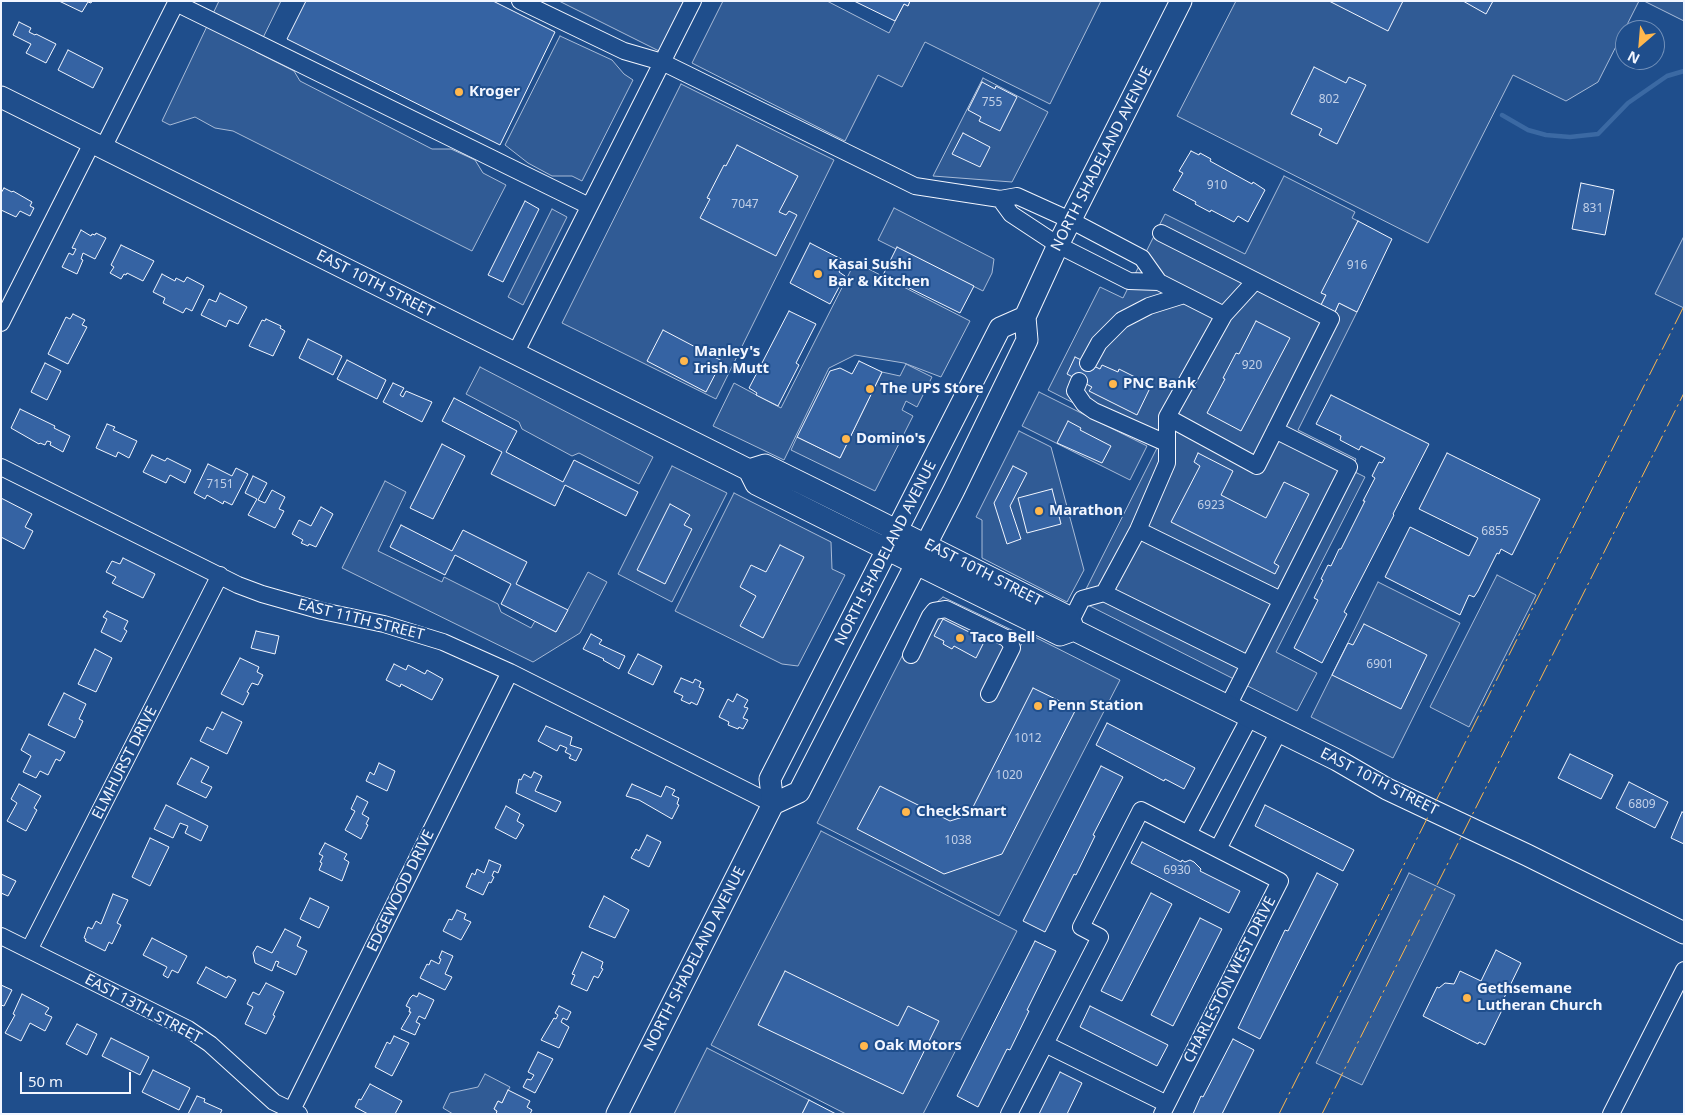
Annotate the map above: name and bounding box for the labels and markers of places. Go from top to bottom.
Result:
place label: Kroger [469,83,520,101]
marker: Kroger [453,86,465,98]
place label: Kasai Sushi Bar & Kitchen [828,256,930,291]
marker: Kasai Sushi Bar & Kitchen [812,268,824,280]
place label: Manley's Irish Mutt [694,343,769,378]
marker: Manley's Irish Mutt [678,355,690,367]
place label: PNC Bank [1123,375,1196,393]
marker: PNC Bank [1107,378,1119,390]
place label: The UPS Store [880,380,984,398]
marker: The UPS Store [864,383,876,395]
place label: Domino's [856,430,926,448]
marker: Domino's [840,433,852,445]
place label: Marathon [1049,502,1123,520]
marker: Marathon [1033,505,1045,517]
place label: Taco Bell [970,629,1035,647]
marker: Taco Bell [954,632,966,644]
place label: Penn Station [1048,697,1144,715]
marker: Penn Station [1032,700,1044,712]
place label: CheckSmart [916,803,1006,821]
marker: CheckSmart [900,806,912,818]
place label: Gethsemane Lutheran Church [1477,980,1602,1015]
marker: Gethsemane Lutheran Church [1461,992,1473,1004]
place label: Oak Motors [874,1037,962,1055]
marker: Oak Motors [858,1040,870,1052]

